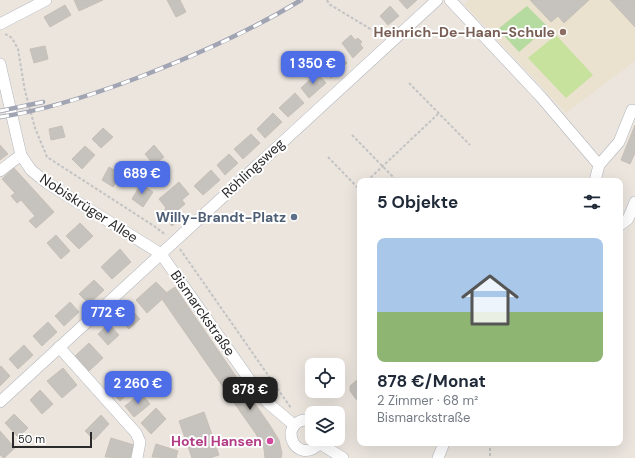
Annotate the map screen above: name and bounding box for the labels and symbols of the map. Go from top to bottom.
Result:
place label: Heinrich-De-Haan-Schule [373,23,555,41]
marker: Heinrich-De-Haan-Schule [558,27,568,37]
pin: 1 350 € [276,51,350,85]
street label: Röhlingsweg [218,134,288,202]
pin: 689 € [114,161,170,195]
street label: Nobiskrüger Allee [37,170,141,246]
place label: Willy-Brandt-Platz [156,208,286,226]
marker: Willy-Brandt-Platz [289,212,299,222]
street label: Bismarckstraße [167,267,239,359]
pin: 772 € [80,300,136,334]
pin: 2 260 € [101,371,175,405]
pin: 878 € [222,377,278,411]
scale bar [12,430,92,449]
place label: Hotel Hansen [171,432,262,450]
marker: Hotel Hansen [265,436,275,446]

